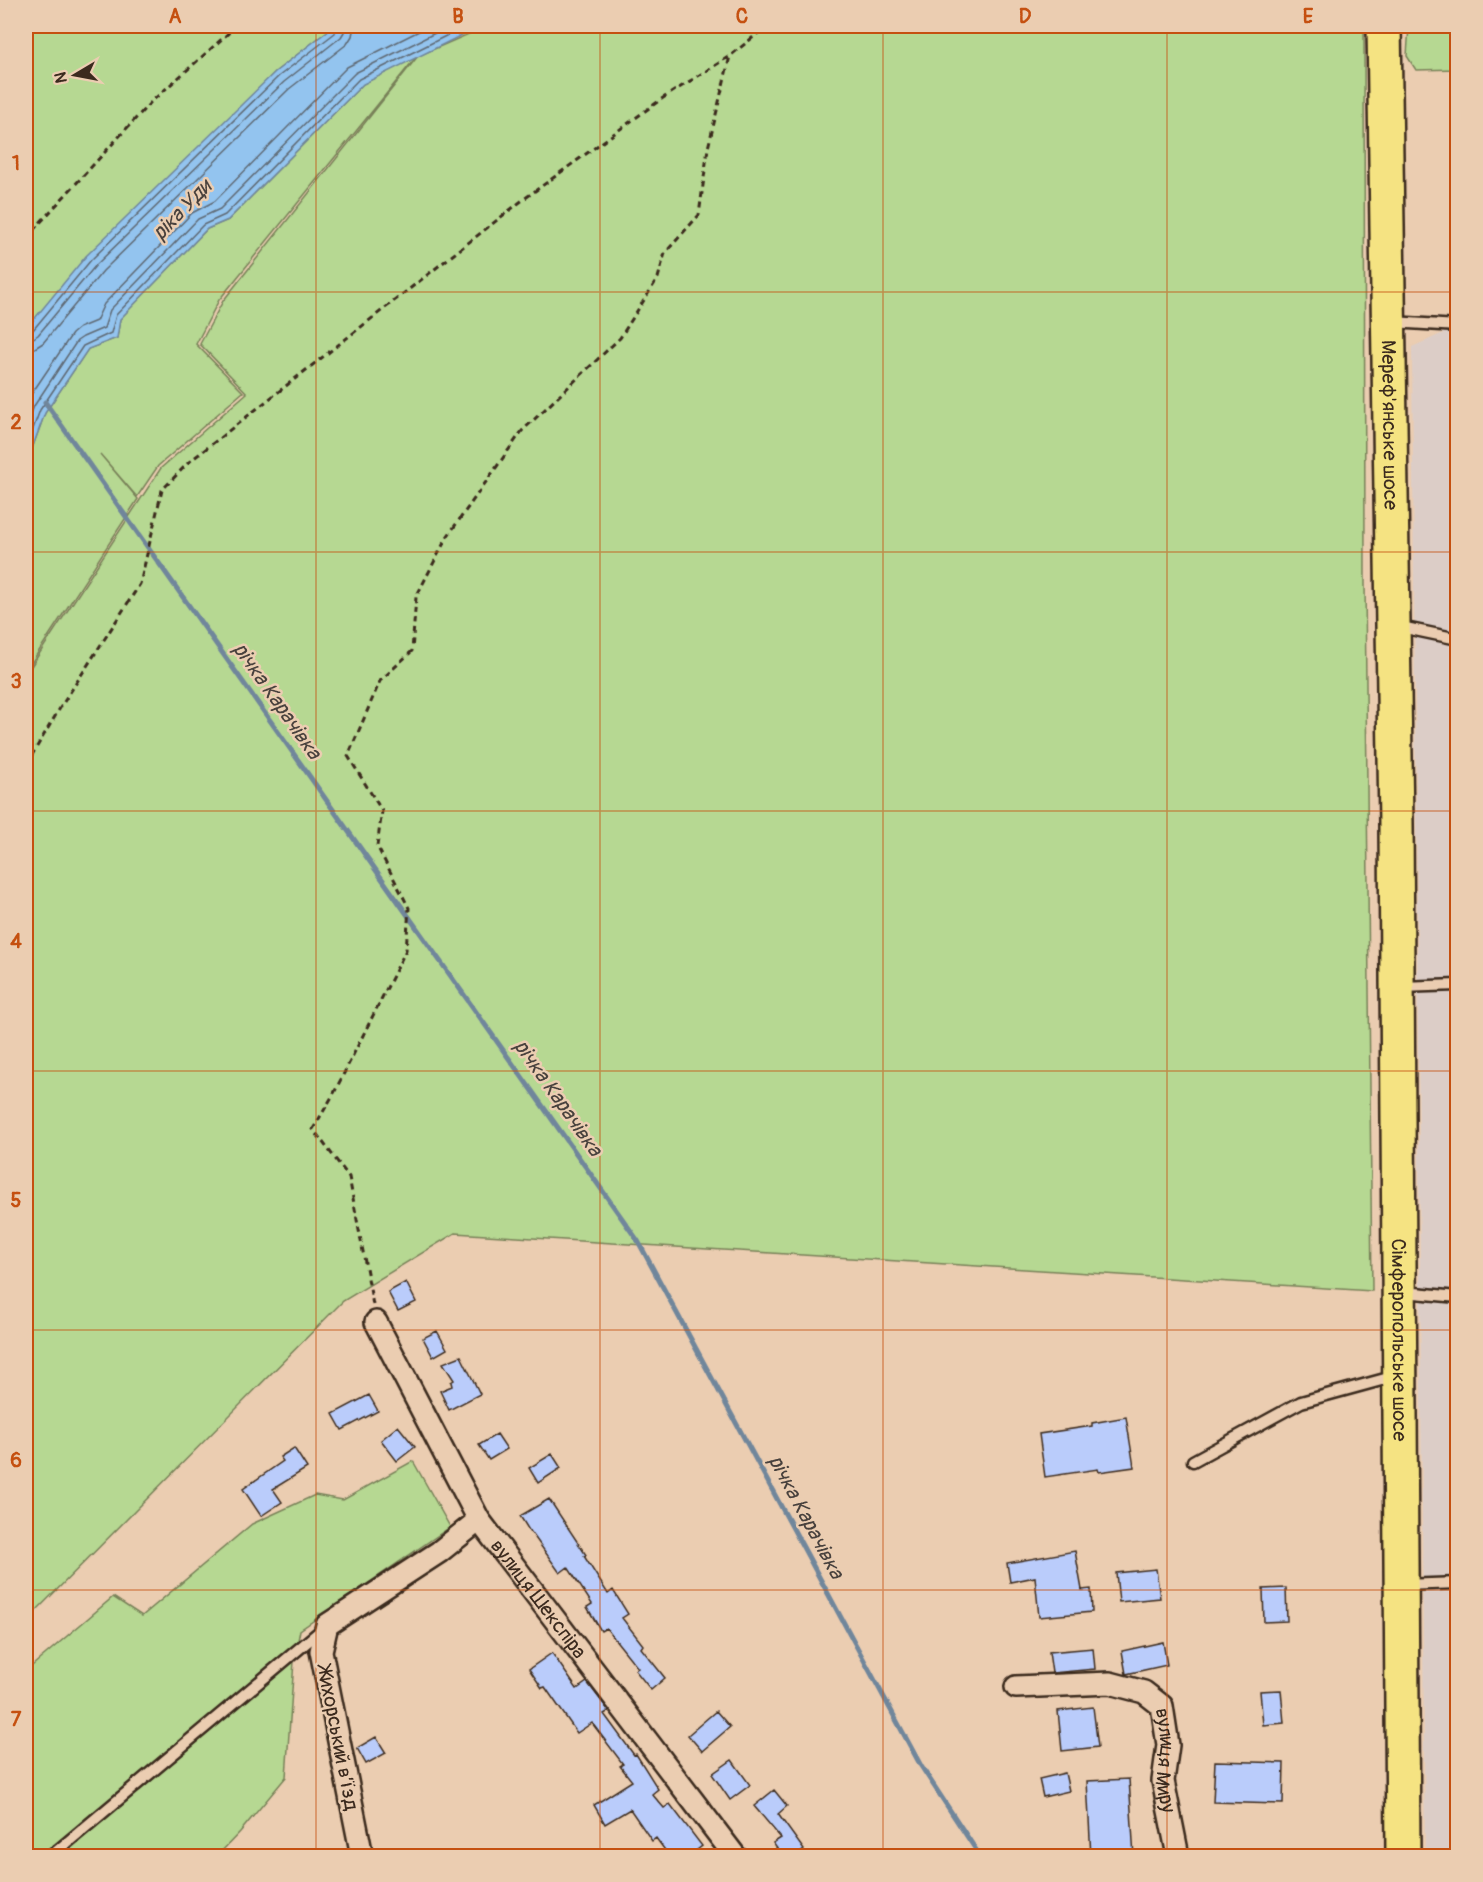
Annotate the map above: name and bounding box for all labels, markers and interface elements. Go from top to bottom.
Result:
text: A [169,4,182,29]
text: B [452,4,464,29]
text: C [736,4,748,29]
text: D [1019,4,1032,29]
text: E [1303,4,1314,29]
north arrow [45,45,105,105]
text: N [50,70,72,84]
text: 1 [12,151,20,176]
water label: ріка Уди [147,172,219,246]
street label: Мереф'янське шосе [1376,340,1404,510]
text: 2 [10,410,22,435]
water label: річка Карачівка [227,637,328,766]
text: 3 [10,669,22,694]
text: 4 [10,929,22,954]
water label: річка Карачівка [508,1034,609,1163]
text: 5 [11,1188,22,1213]
street label: Сімферопольське шосе [1386,1238,1413,1442]
text: 6 [10,1448,22,1473]
water label: річка Карачівка [762,1451,850,1585]
street label: вулиця Шекспіра [485,1534,592,1663]
street label: Жихорський в’їзд [311,1661,364,1812]
street label: вулиця Миру [1150,1706,1182,1815]
text: 7 [11,1707,22,1732]

